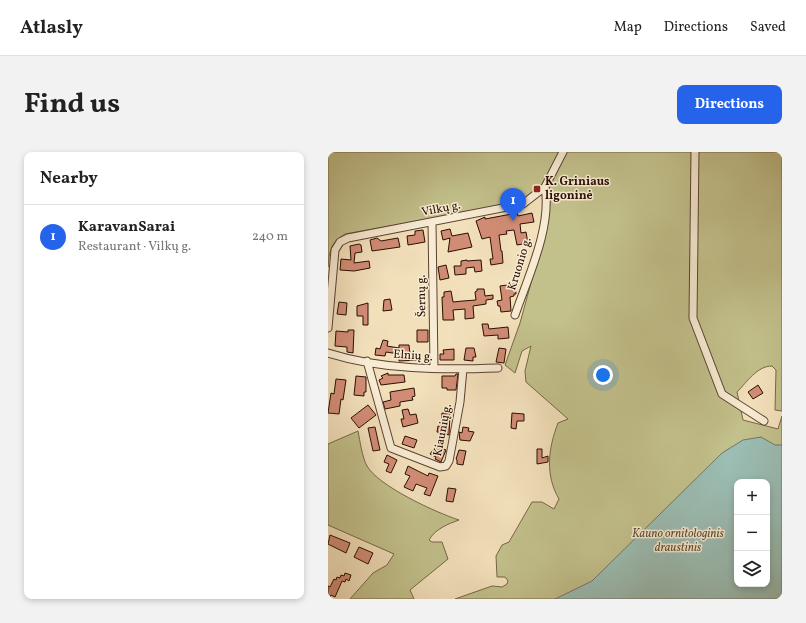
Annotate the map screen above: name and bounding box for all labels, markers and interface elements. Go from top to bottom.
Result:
text: Atlasly [20,15,83,41]
text: Map [614,18,642,37]
text: Directions [664,18,728,37]
text: Saved [750,18,786,37]
text: Find us [24,85,120,124]
button: Directions [677,85,782,124]
text: Nearby [40,167,98,190]
place label: K. Griniaus ligoninė [545,174,610,204]
marker: K. Griniaus ligoninė [532,184,542,194]
pin: 1 [500,188,526,221]
street label: Vilkų g. [420,197,462,221]
text: KaravanSarai [78,217,175,238]
text: 1 [50,228,56,246]
text: 240 m [252,228,288,246]
street label: Kruonio g. [504,235,536,293]
text: Restaurant · Vilkų g. [78,238,191,256]
street label: Šernų g. [413,274,430,317]
street label: Elnių g. [393,347,434,365]
your location [593,365,613,385]
street label: Kiaunių g. [430,402,456,458]
map controls [734,479,770,587]
button: + [734,479,770,515]
button: − [734,515,770,551]
park label: Kauno ornitologinis draustinis [632,526,725,556]
button: layers [734,551,770,587]

